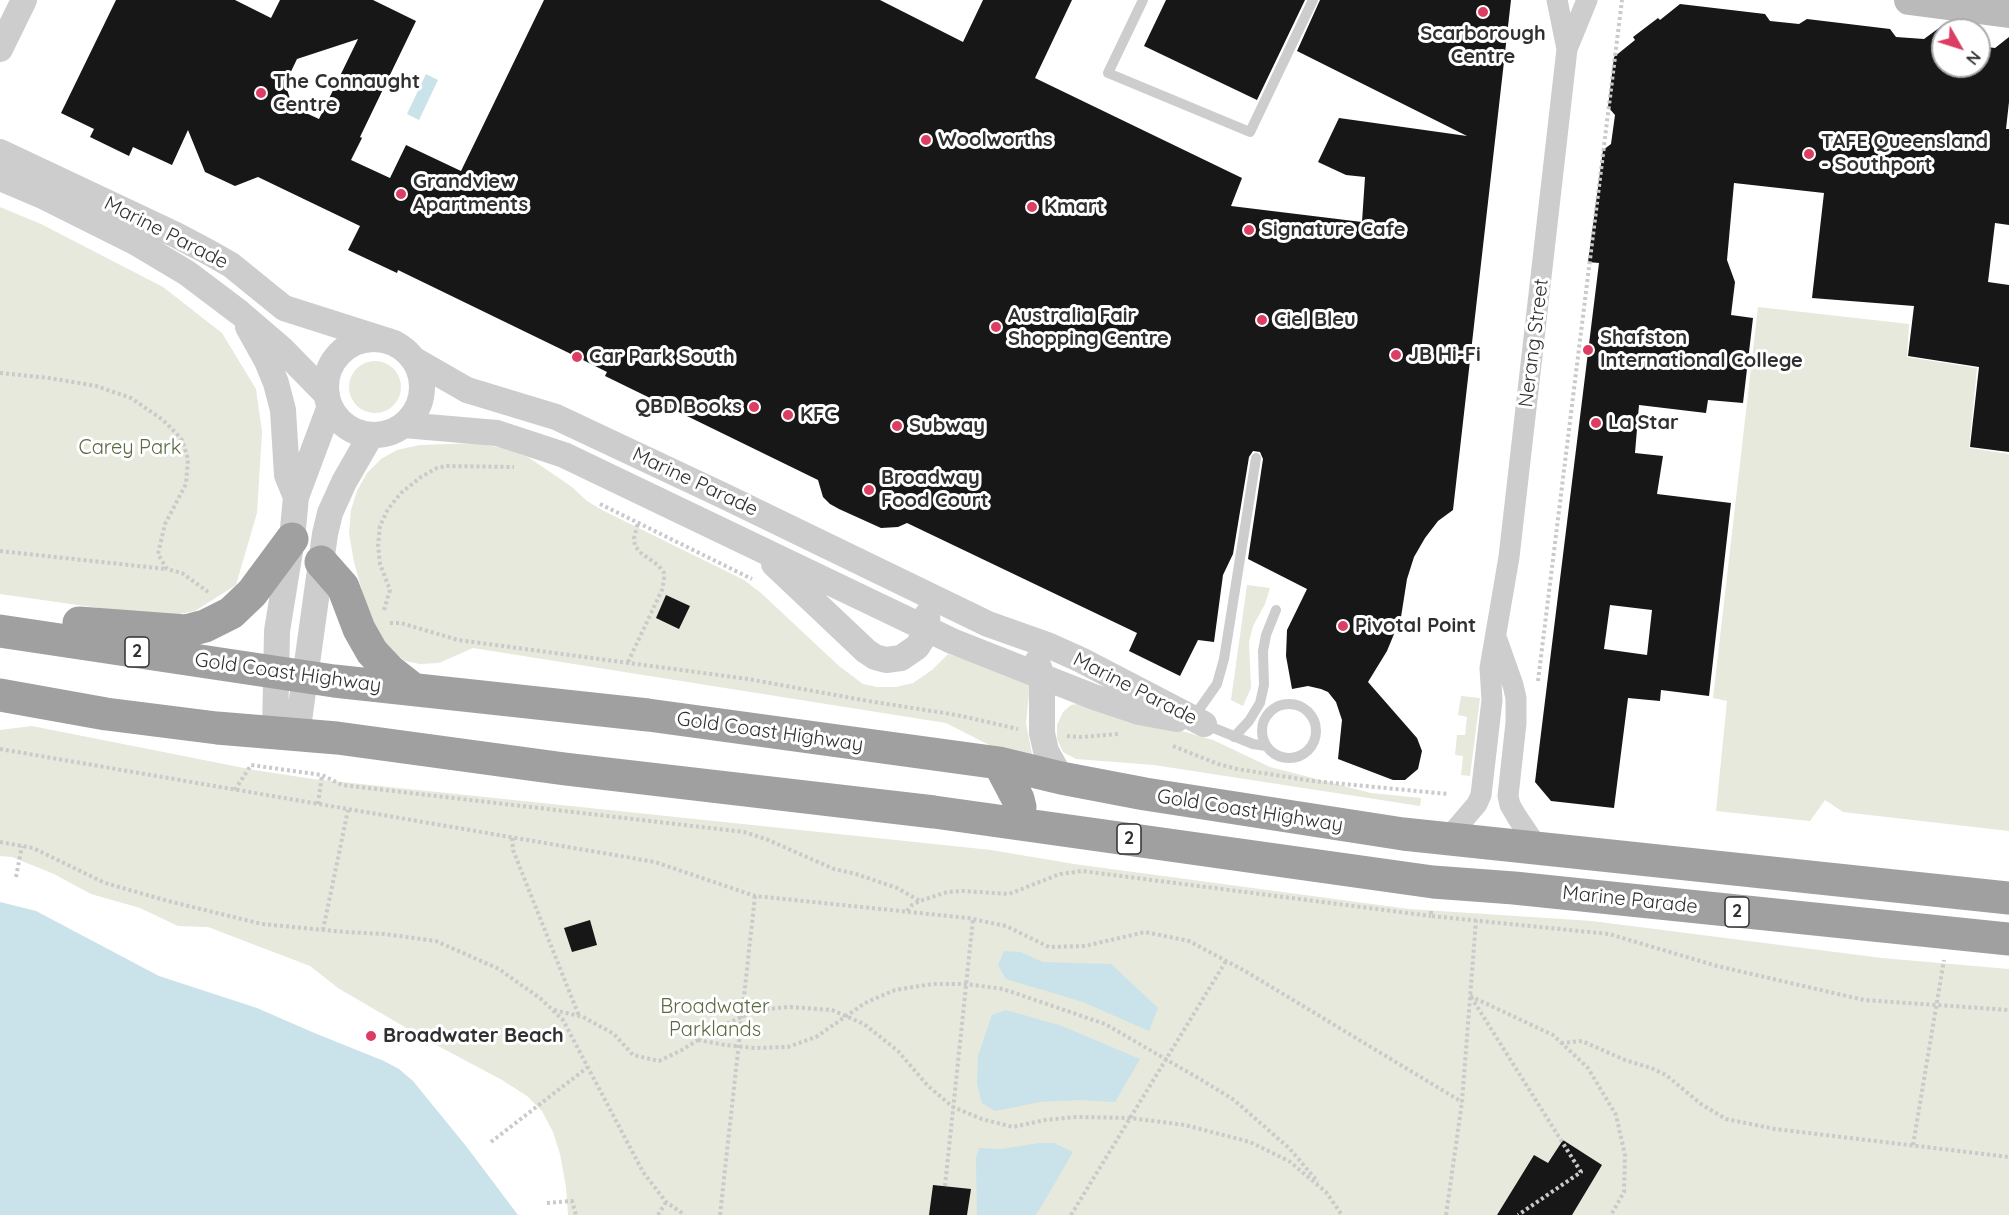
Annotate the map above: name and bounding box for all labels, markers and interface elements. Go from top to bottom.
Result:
marker: Scarborough Centre [1476,5,1490,19]
north arrow [1931,18,1991,78]
place label: Scarborough Centre [1420,22,1546,69]
text: N [1962,47,1985,69]
place label: The Connaught Centre [273,70,420,117]
marker: The Connaught Centre [254,86,268,100]
place label: Woolworths [938,128,1053,152]
place label: TAFE Queensland - Southport [1821,130,1988,177]
marker: Woolworths [919,133,933,147]
marker: TAFE Queensland - Southport [1802,147,1816,161]
place label: Grandview Apartments [413,170,528,217]
marker: Grandview Apartments [394,187,408,201]
street label: Marine Parade [100,191,232,275]
place label: Kmart [1044,195,1105,219]
marker: Kmart [1025,200,1039,214]
place label: Signature Cafe [1261,218,1405,242]
marker: Signature Cafe [1242,223,1256,237]
street label: Nerang Street [1514,277,1554,409]
place label: Australia Fair Shopping Centre [1008,304,1169,351]
place label: Ciel Bleu [1274,308,1356,332]
marker: Ciel Bleu [1255,313,1269,327]
marker: Australia Fair Shopping Centre [989,320,1003,334]
place label: Shafston International College [1600,326,1803,373]
place label: JB Hi-Fi [1408,343,1481,367]
marker: Shafston International College [1581,343,1595,357]
place label: Car Park South [589,345,735,369]
marker: JB Hi-Fi [1389,348,1403,362]
marker: Car Park South [570,350,584,364]
place label: QBD Books [635,395,742,419]
marker: QBD Books [747,400,761,414]
place label: KFC [800,403,837,427]
marker: KFC [781,408,795,422]
place label: La Star [1608,411,1679,435]
place label: Subway [909,414,985,438]
marker: La Star [1589,416,1603,430]
marker: Subway [890,419,904,433]
park label: Carey Park [79,436,181,460]
street label: Marine Parade [628,442,762,522]
place label: Broadway Food Court [881,466,989,513]
marker: Broadway Food Court [862,483,876,497]
place label: Pivotal Point [1355,614,1476,638]
marker: Pivotal Point [1336,619,1350,633]
road number: 2 [125,637,149,667]
street label: Marine Parade [1069,647,1201,731]
street label: Gold Coast Highway [193,648,383,698]
street label: Gold Coast Highway [675,707,865,757]
street label: Gold Coast Highway [1155,784,1345,838]
road number: 2 [1117,824,1141,854]
street label: Marine Parade [1561,881,1699,919]
road number: 2 [1725,897,1749,927]
park label: Broadwater Parklands [660,995,770,1042]
place label: Broadwater Beach [383,1024,564,1048]
marker: Broadwater Beach [364,1029,378,1043]

